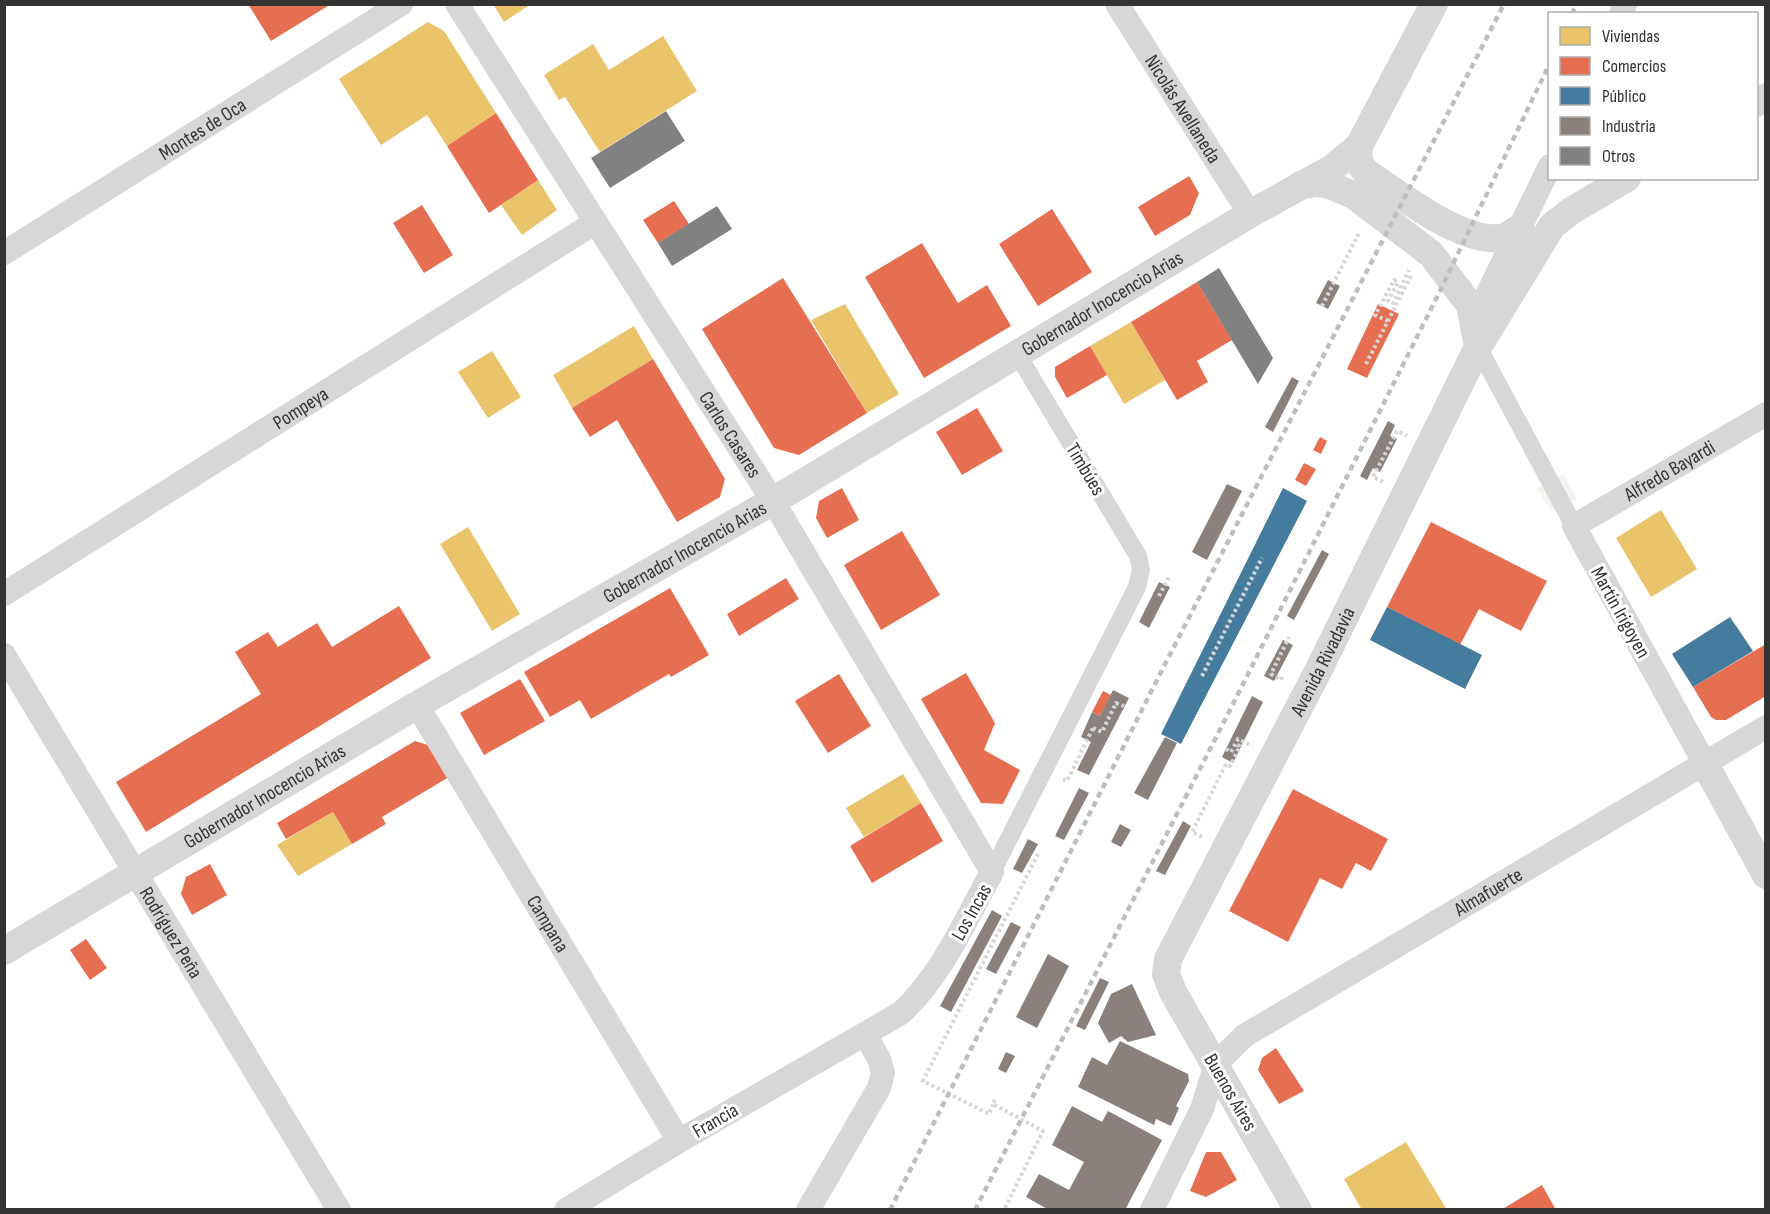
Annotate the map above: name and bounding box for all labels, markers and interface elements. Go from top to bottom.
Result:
legend [1548,12,1758,180]
text: Viviendas [1602,26,1660,47]
street label: Nicolás Avellaneda [1139,51,1226,168]
text: Comercios [1602,56,1666,77]
text: Público [1602,86,1646,107]
street label: Montes de Oca [155,93,251,166]
text: Industria [1602,116,1656,137]
text: Otros [1602,146,1635,167]
street label: Gobernador Inocencio Arias [1017,246,1188,362]
street label: Pompeya [269,382,333,435]
street label: Carlos Casares [693,387,766,483]
street label: Alfredo Bayardi [1619,436,1719,508]
street label: Timbúes [1060,439,1110,500]
street label: Gobernador Inocencio Arias [599,496,771,609]
street label: Martín Irigoyen [1585,563,1655,662]
street label: Avenida Rivadavia [1285,603,1361,721]
street label: Gobernador Inocencio Arias [180,739,350,854]
street label: Almafuerte [1449,863,1527,922]
street label: Los Incas [947,880,997,945]
street label: Rodríguez Peña [134,883,207,983]
street label: Campana [521,891,574,957]
street label: Buenos Aires [1198,1049,1262,1136]
street label: Francia [688,1098,743,1143]

